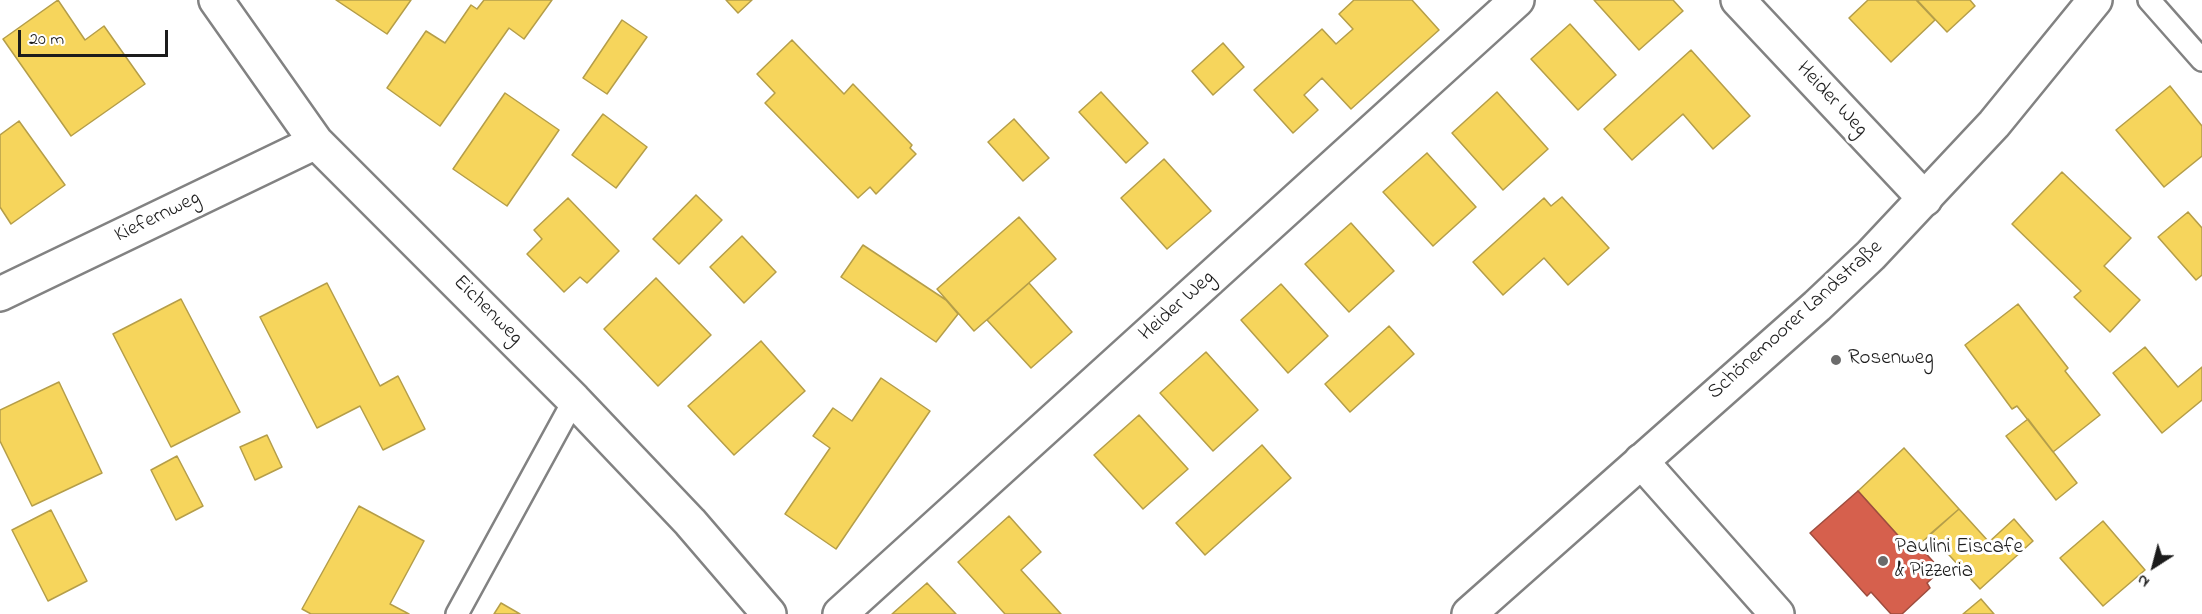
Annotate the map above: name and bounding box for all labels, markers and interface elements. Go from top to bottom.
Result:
scale bar [21,18,171,56]
text: 20 m [29,27,64,53]
street label: Heider Weg [1790,57,1872,143]
street label: Kiefernweg [111,187,205,249]
street label: Schönemoorer Landstraße [1703,236,1889,406]
street label: Heider Weg [1135,266,1221,348]
street label: Eichenweg [447,271,527,351]
place label: Rosenweg [1848,347,1934,373]
marker: Rosenweg [1829,353,1843,367]
place label: Paulini Eiscafe & Pizzeria [1895,536,2023,586]
north arrow [2124,536,2184,596]
marker: Paulini Eiscafe & Pizzeria [1876,554,1890,568]
text: N [2132,568,2155,593]

